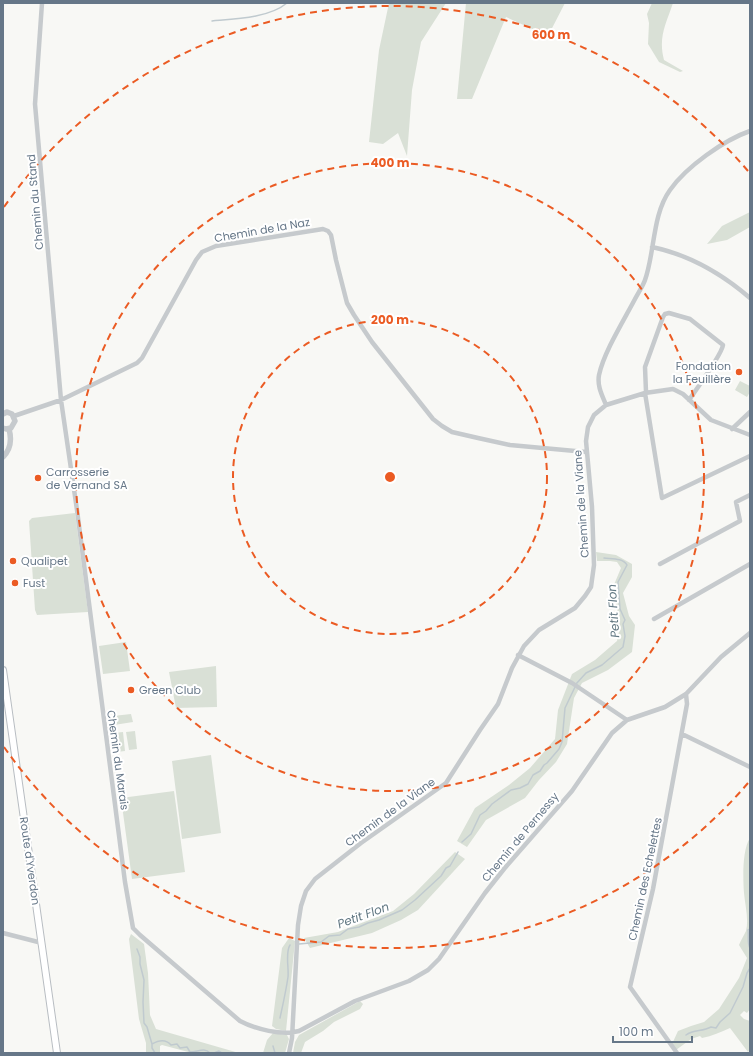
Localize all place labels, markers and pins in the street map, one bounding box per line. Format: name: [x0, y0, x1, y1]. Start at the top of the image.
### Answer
place label: Fondation la Feuillère: [673, 358, 731, 387]
marker: Fondation la Feuillère: [734, 367, 744, 377]
place label: Carrosserie de Vernand SA: [46, 464, 128, 493]
centre of rings: [383, 470, 397, 484]
marker: Carrosserie de Vernand SA: [33, 473, 43, 483]
place label: Qualipet: [21, 553, 68, 569]
marker: Qualipet: [8, 556, 18, 566]
place label: Fust: [23, 575, 45, 591]
marker: Fust: [10, 578, 20, 588]
place label: Green Club: [139, 682, 201, 698]
marker: Green Club: [126, 685, 136, 695]

